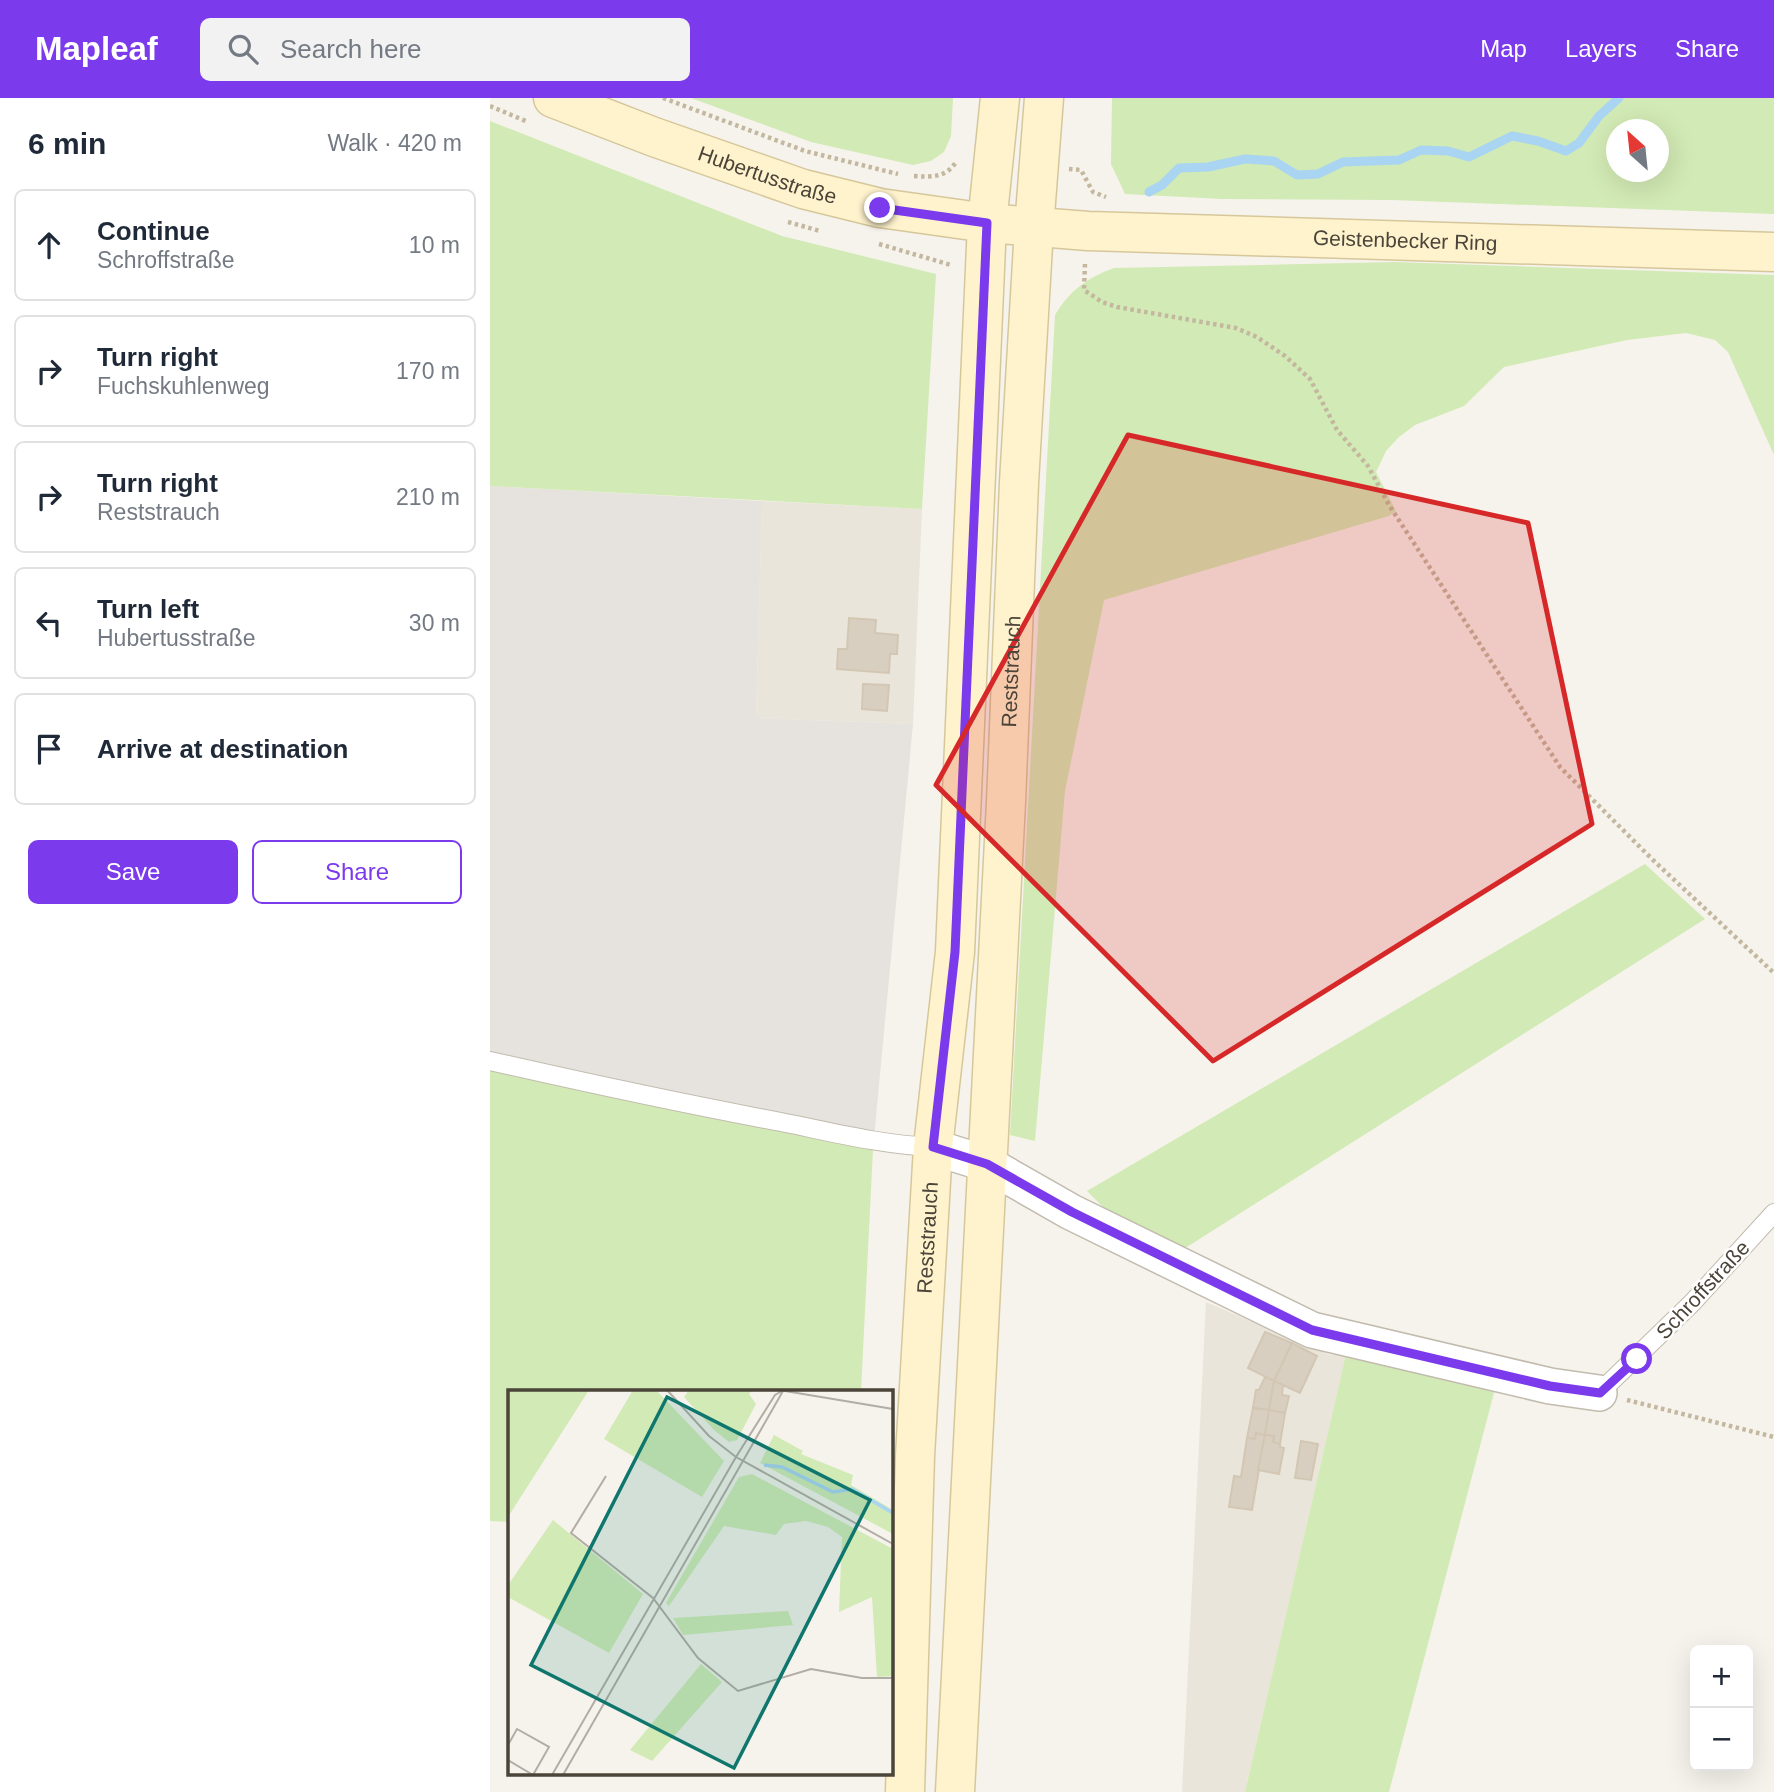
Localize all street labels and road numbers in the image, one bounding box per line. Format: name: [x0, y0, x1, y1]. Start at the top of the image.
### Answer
street label: Hubertusstraße: [695, 141, 839, 208]
street label: Geistenbecker Ring: [1313, 226, 1498, 255]
street label: Reststrauch: [997, 615, 1025, 728]
street label: Reststrauch: [912, 1181, 942, 1294]
street label: Schroffstraße: [1651, 1236, 1754, 1343]

